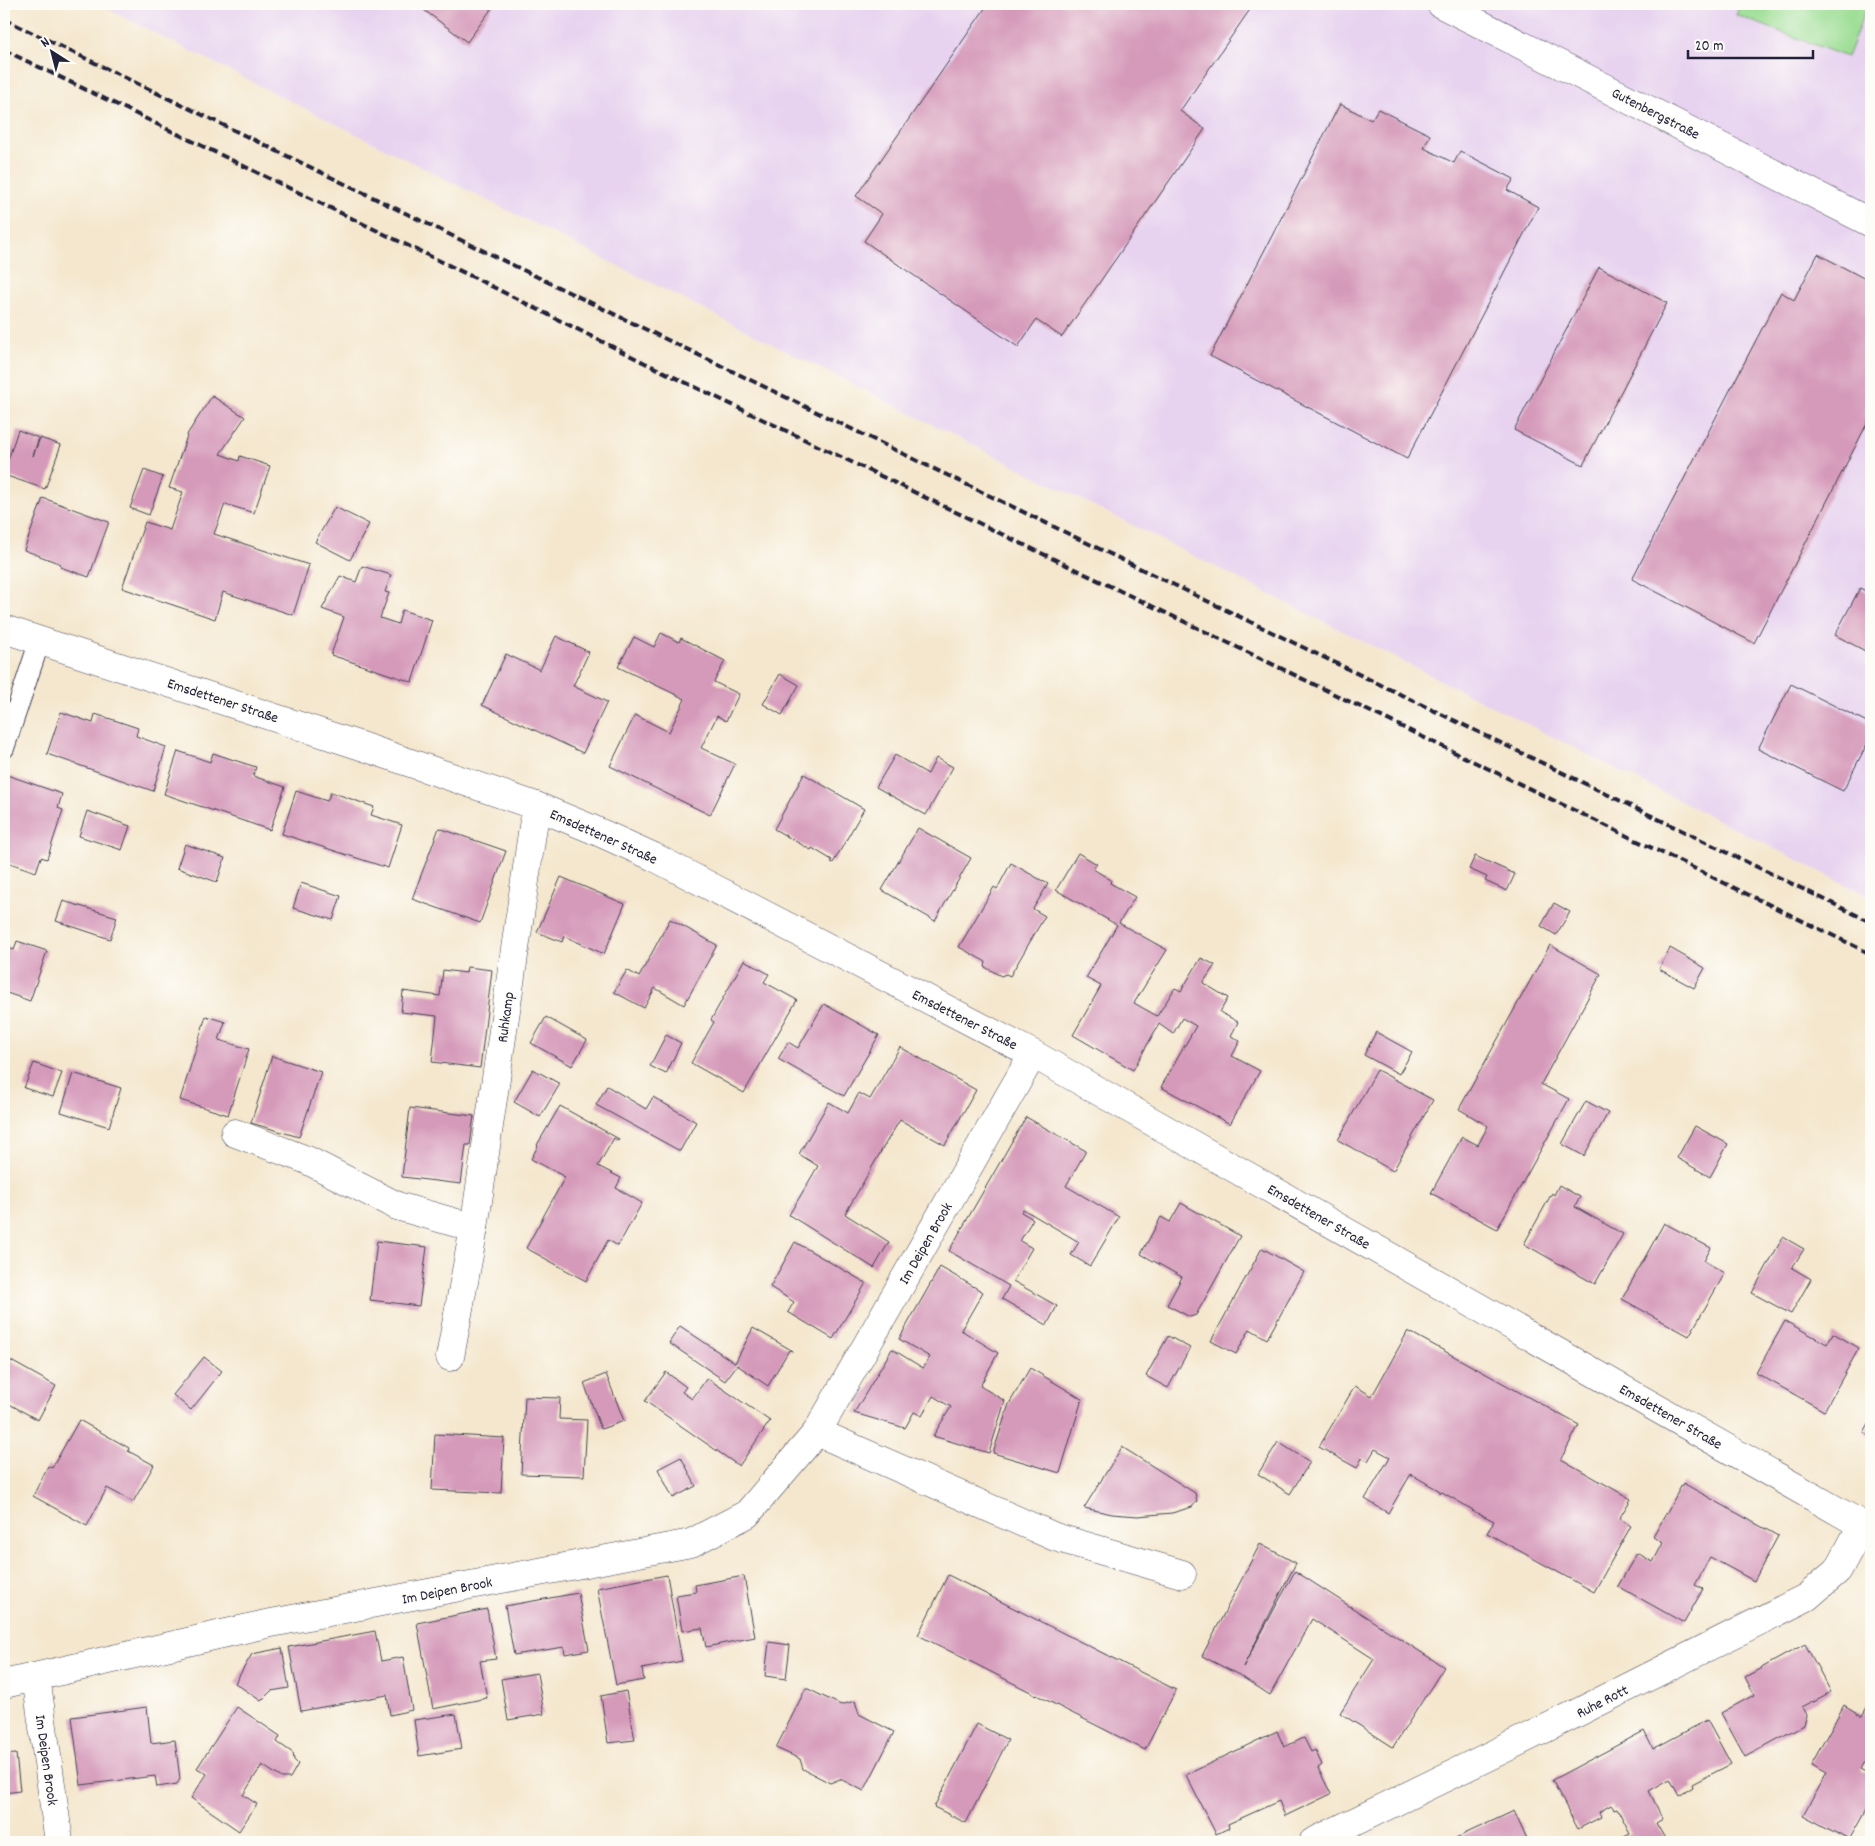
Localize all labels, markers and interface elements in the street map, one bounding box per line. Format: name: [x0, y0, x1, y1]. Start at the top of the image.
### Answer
north arrow: [28, 28, 78, 78]
scale bar: [1688, 28, 1812, 60]
text: N: [37, 33, 54, 53]
text: 20 m: [1695, 36, 1723, 58]
street label: Gutenbergstraße: [1607, 83, 1703, 147]
street label: Emsdettener Straße: [164, 674, 281, 730]
street label: Emsdettener Straße: [546, 804, 661, 872]
street label: Emsdettener Straße: [908, 985, 1021, 1057]
street label: Ruhkamp: [493, 990, 521, 1044]
street label: Emsdettener Straße: [1262, 1179, 1374, 1256]
street label: Im Deipen Brook: [894, 1199, 959, 1289]
street label: Emsdettener Straße: [1614, 1379, 1726, 1456]
street label: Im Deipen Brook: [400, 1572, 494, 1611]
street label: Ruhe Rott: [1573, 1680, 1633, 1725]
street label: Im Deipen Brook: [28, 1713, 62, 1807]

